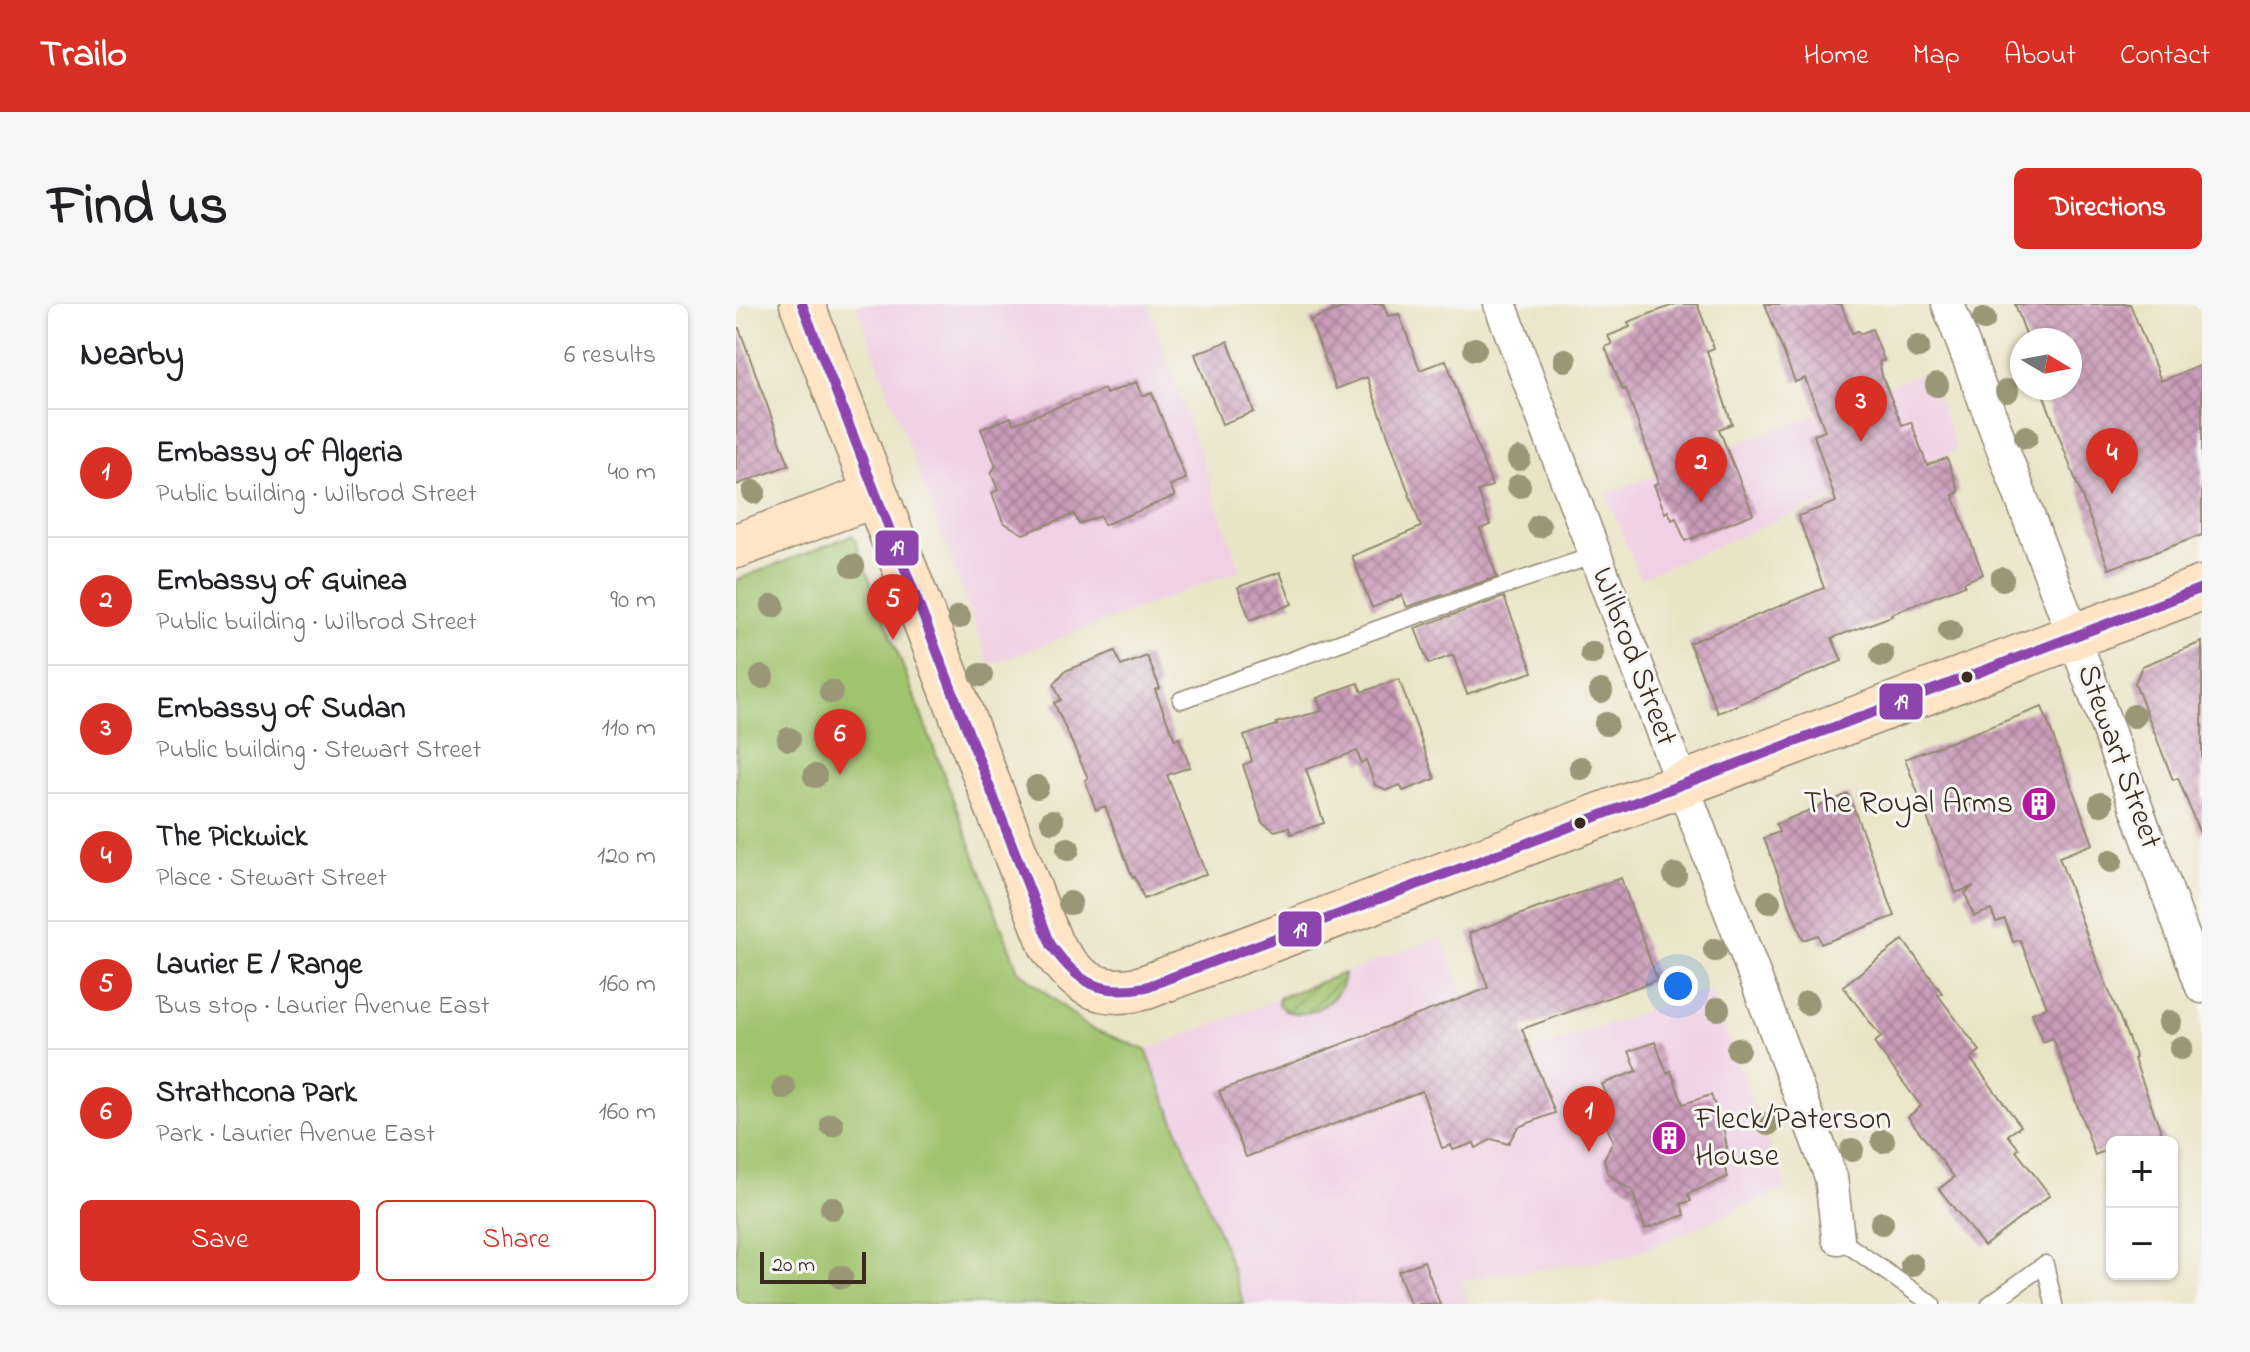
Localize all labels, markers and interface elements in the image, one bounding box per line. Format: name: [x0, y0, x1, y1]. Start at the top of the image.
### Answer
text: Trailo: [40, 28, 127, 84]
text: Home: [1803, 36, 1869, 77]
text: Map: [1913, 36, 1960, 77]
text: About: [2004, 36, 2076, 77]
text: Contact: [2120, 36, 2210, 77]
text: Find us: [48, 168, 228, 249]
button: Directions: [2014, 168, 2202, 249]
north arrow: [2010, 328, 2082, 400]
text: Nearby: [80, 331, 184, 381]
text: 6 results: [564, 337, 656, 375]
pin: 3: [1835, 376, 1887, 442]
pin: 4: [2086, 428, 2138, 494]
text: Embassy of Algeria: [156, 432, 403, 476]
pin: 2: [1675, 437, 1727, 503]
text: 1: [102, 454, 110, 492]
text: 40 m: [607, 454, 656, 492]
text: Public building · Wilbrod Street: [156, 476, 477, 514]
line badge: 19: [874, 529, 920, 567]
text: 19: [890, 534, 904, 566]
text: Embassy of Guinea: [156, 560, 407, 604]
street label: Wilbrod Street: [1577, 561, 1689, 753]
pin: 5: [867, 574, 919, 640]
text: 2: [100, 582, 112, 620]
text: 90 m: [610, 582, 656, 620]
text: Public building · Wilbrod Street: [156, 604, 477, 642]
street label: Stewart Street: [2063, 658, 2173, 856]
unlabelled marker: [1959, 669, 1975, 685]
line badge: 19: [1878, 682, 1924, 721]
text: Embassy of Sudan: [156, 688, 405, 732]
text: 19: [1894, 688, 1908, 720]
pin: 6: [814, 709, 866, 775]
text: 3: [101, 710, 111, 748]
text: 110 m: [602, 710, 656, 748]
text: Public building · Stewart Street: [156, 732, 481, 770]
place label: The Royal Arms: [1804, 781, 2013, 828]
building icon: The Royal Arms: [2020, 785, 2058, 823]
unlabelled marker: [1572, 815, 1588, 831]
text: The Pickwick: [156, 816, 307, 860]
text: 4: [101, 838, 111, 876]
text: 120 m: [597, 838, 656, 876]
text: Place · Stewart Street: [156, 860, 387, 898]
line badge: 19: [1277, 910, 1323, 948]
text: 19: [1293, 916, 1307, 948]
text: Laurier E / Range: [156, 944, 362, 988]
text: 5: [99, 966, 113, 1004]
text: 160 m: [598, 966, 656, 1004]
your location: [1658, 966, 1698, 1006]
text: Bus stop · Laurier Avenue East: [156, 988, 490, 1026]
text: Strathcona Park: [156, 1072, 357, 1116]
pin: 1: [1563, 1086, 1615, 1152]
text: 6: [100, 1094, 112, 1132]
text: 160 m: [598, 1094, 656, 1132]
place label: Fleck/Paterson House: [1694, 1097, 1891, 1181]
text: Park · Laurier Avenue East: [156, 1116, 435, 1154]
building icon: Fleck/Paterson House: [1650, 1119, 1688, 1157]
map controls: [2106, 1136, 2178, 1280]
button: +: [2106, 1136, 2178, 1208]
button: Save: [80, 1200, 360, 1281]
button: Share: [376, 1200, 656, 1281]
button: −: [2106, 1208, 2178, 1280]
scale bar: [760, 1248, 866, 1284]
text: 20 m: [772, 1250, 815, 1282]

